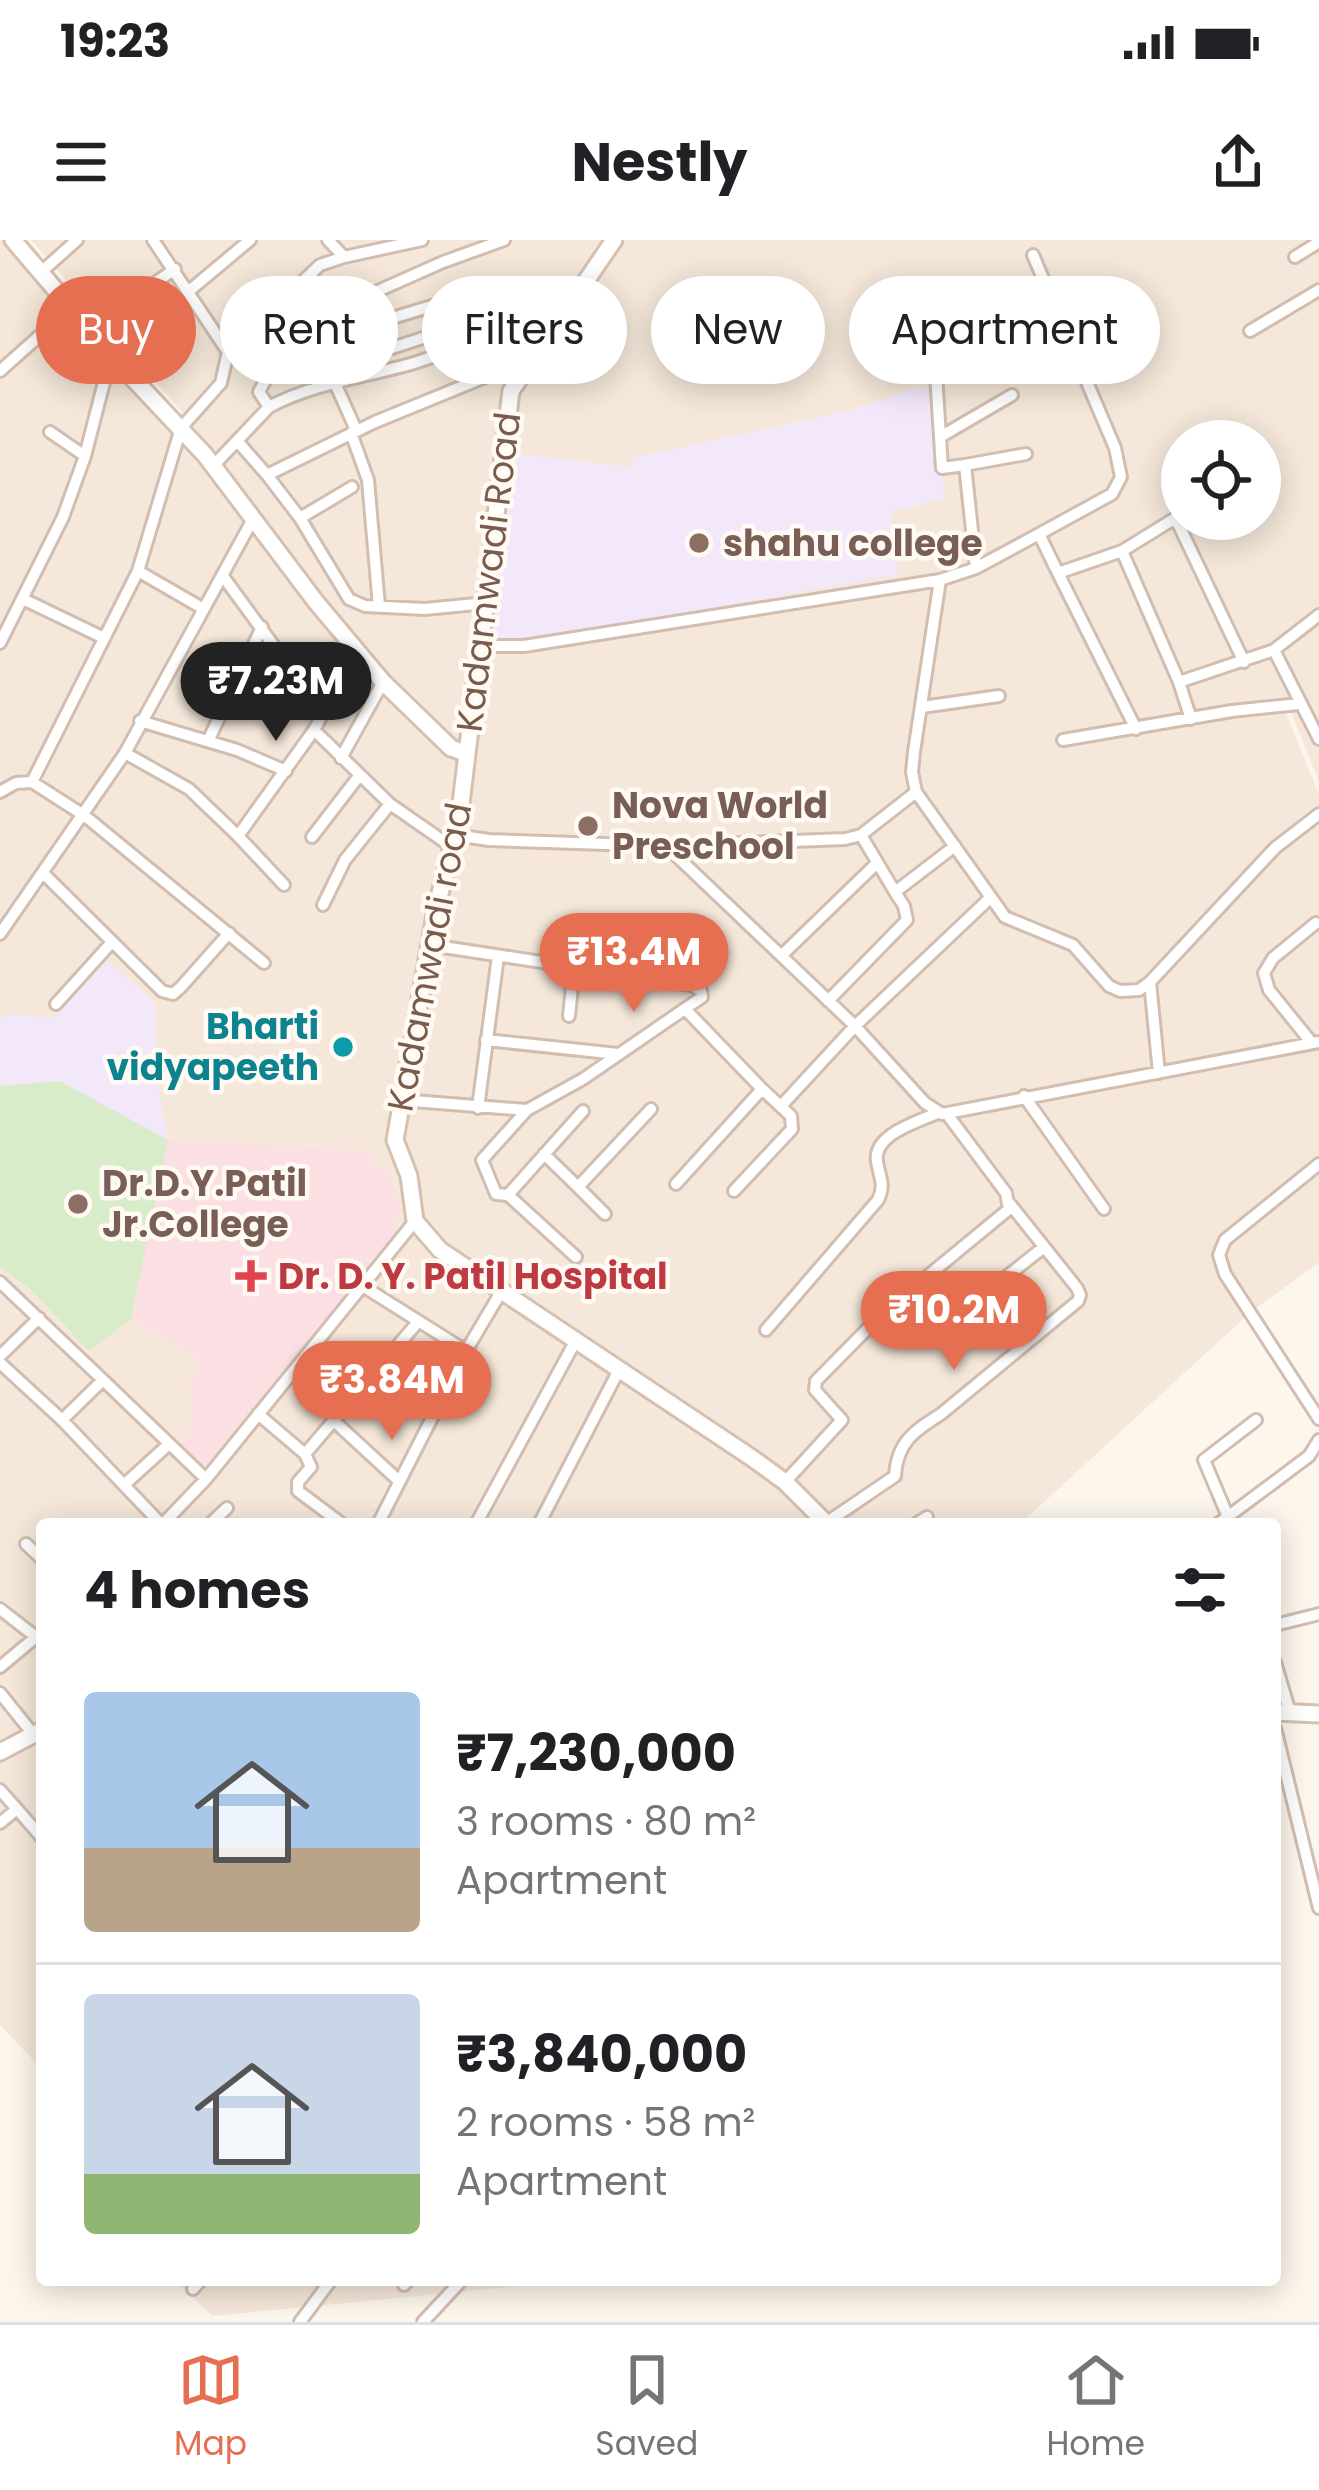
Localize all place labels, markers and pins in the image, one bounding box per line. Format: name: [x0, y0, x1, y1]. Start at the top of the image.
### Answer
place label: shahu college: [723, 518, 983, 569]
marker: shahu college: [686, 530, 712, 556]
pin: ₹7.23M: [178, 642, 374, 744]
place label: Nova World Preschool: [612, 780, 828, 872]
marker: Nova World Preschool: [575, 813, 601, 839]
pin: ₹13.4M: [536, 913, 732, 1015]
place label: Bharti vidyapeeth: [107, 1001, 319, 1093]
marker: Bharti vidyapeeth: [330, 1034, 356, 1060]
place label: Dr.D.Y.Patil Jr.College: [102, 1158, 307, 1250]
marker: Dr.D.Y.Patil Jr.College: [65, 1191, 91, 1217]
place label: Dr. D. Y. Patil Hospital: [278, 1251, 668, 1302]
marker: Dr. D. Y. Patil Hospital: [235, 1260, 267, 1292]
pin: ₹10.2M: [856, 1271, 1052, 1373]
pin: ₹3.84M: [294, 1341, 490, 1443]

